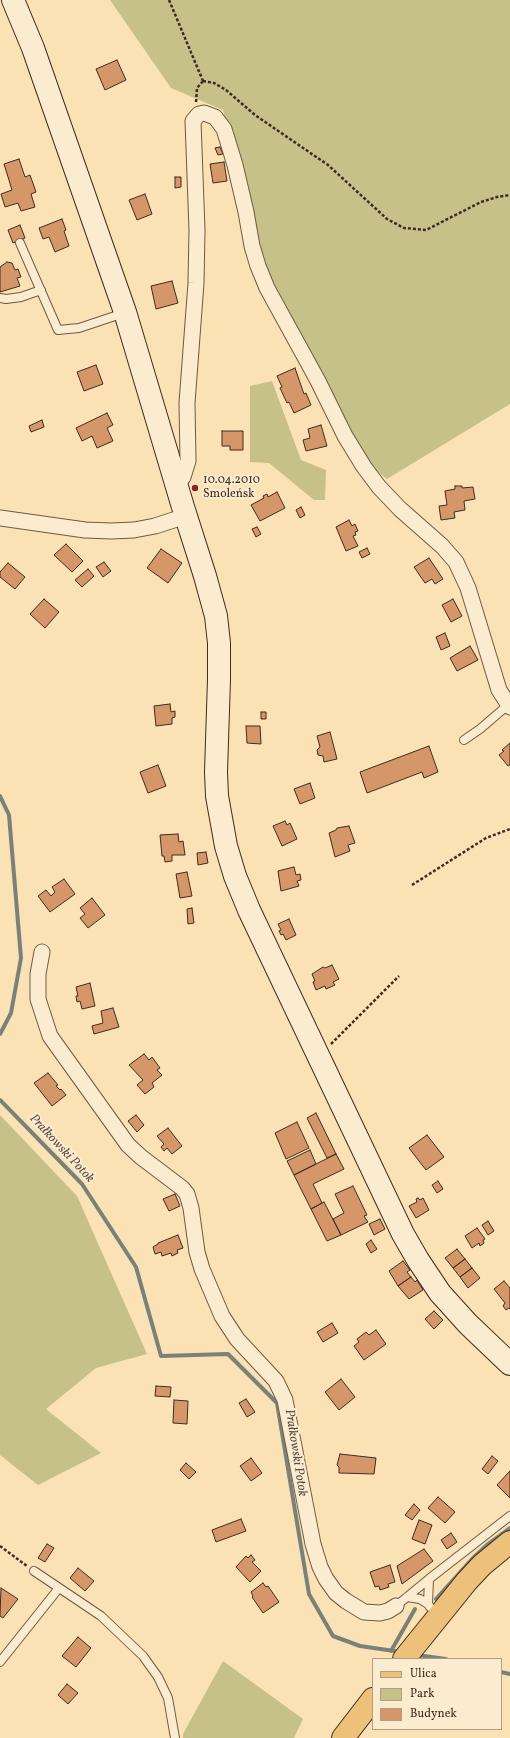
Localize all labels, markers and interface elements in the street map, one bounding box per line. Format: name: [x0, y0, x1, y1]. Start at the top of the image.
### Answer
place label: 10.04.2010 Smoleńsk: [203, 474, 260, 502]
marker: 10.04.2010 Smoleńsk: [190, 483, 200, 493]
water label: Prałkowski Potok: [25, 1111, 97, 1187]
water label: Prałkowski Potok: [280, 1408, 310, 1498]
legend: [372, 1658, 502, 1730]
text: Ulica: [410, 1666, 437, 1682]
text: Park: [410, 1686, 435, 1702]
text: Budynek: [410, 1706, 457, 1722]

